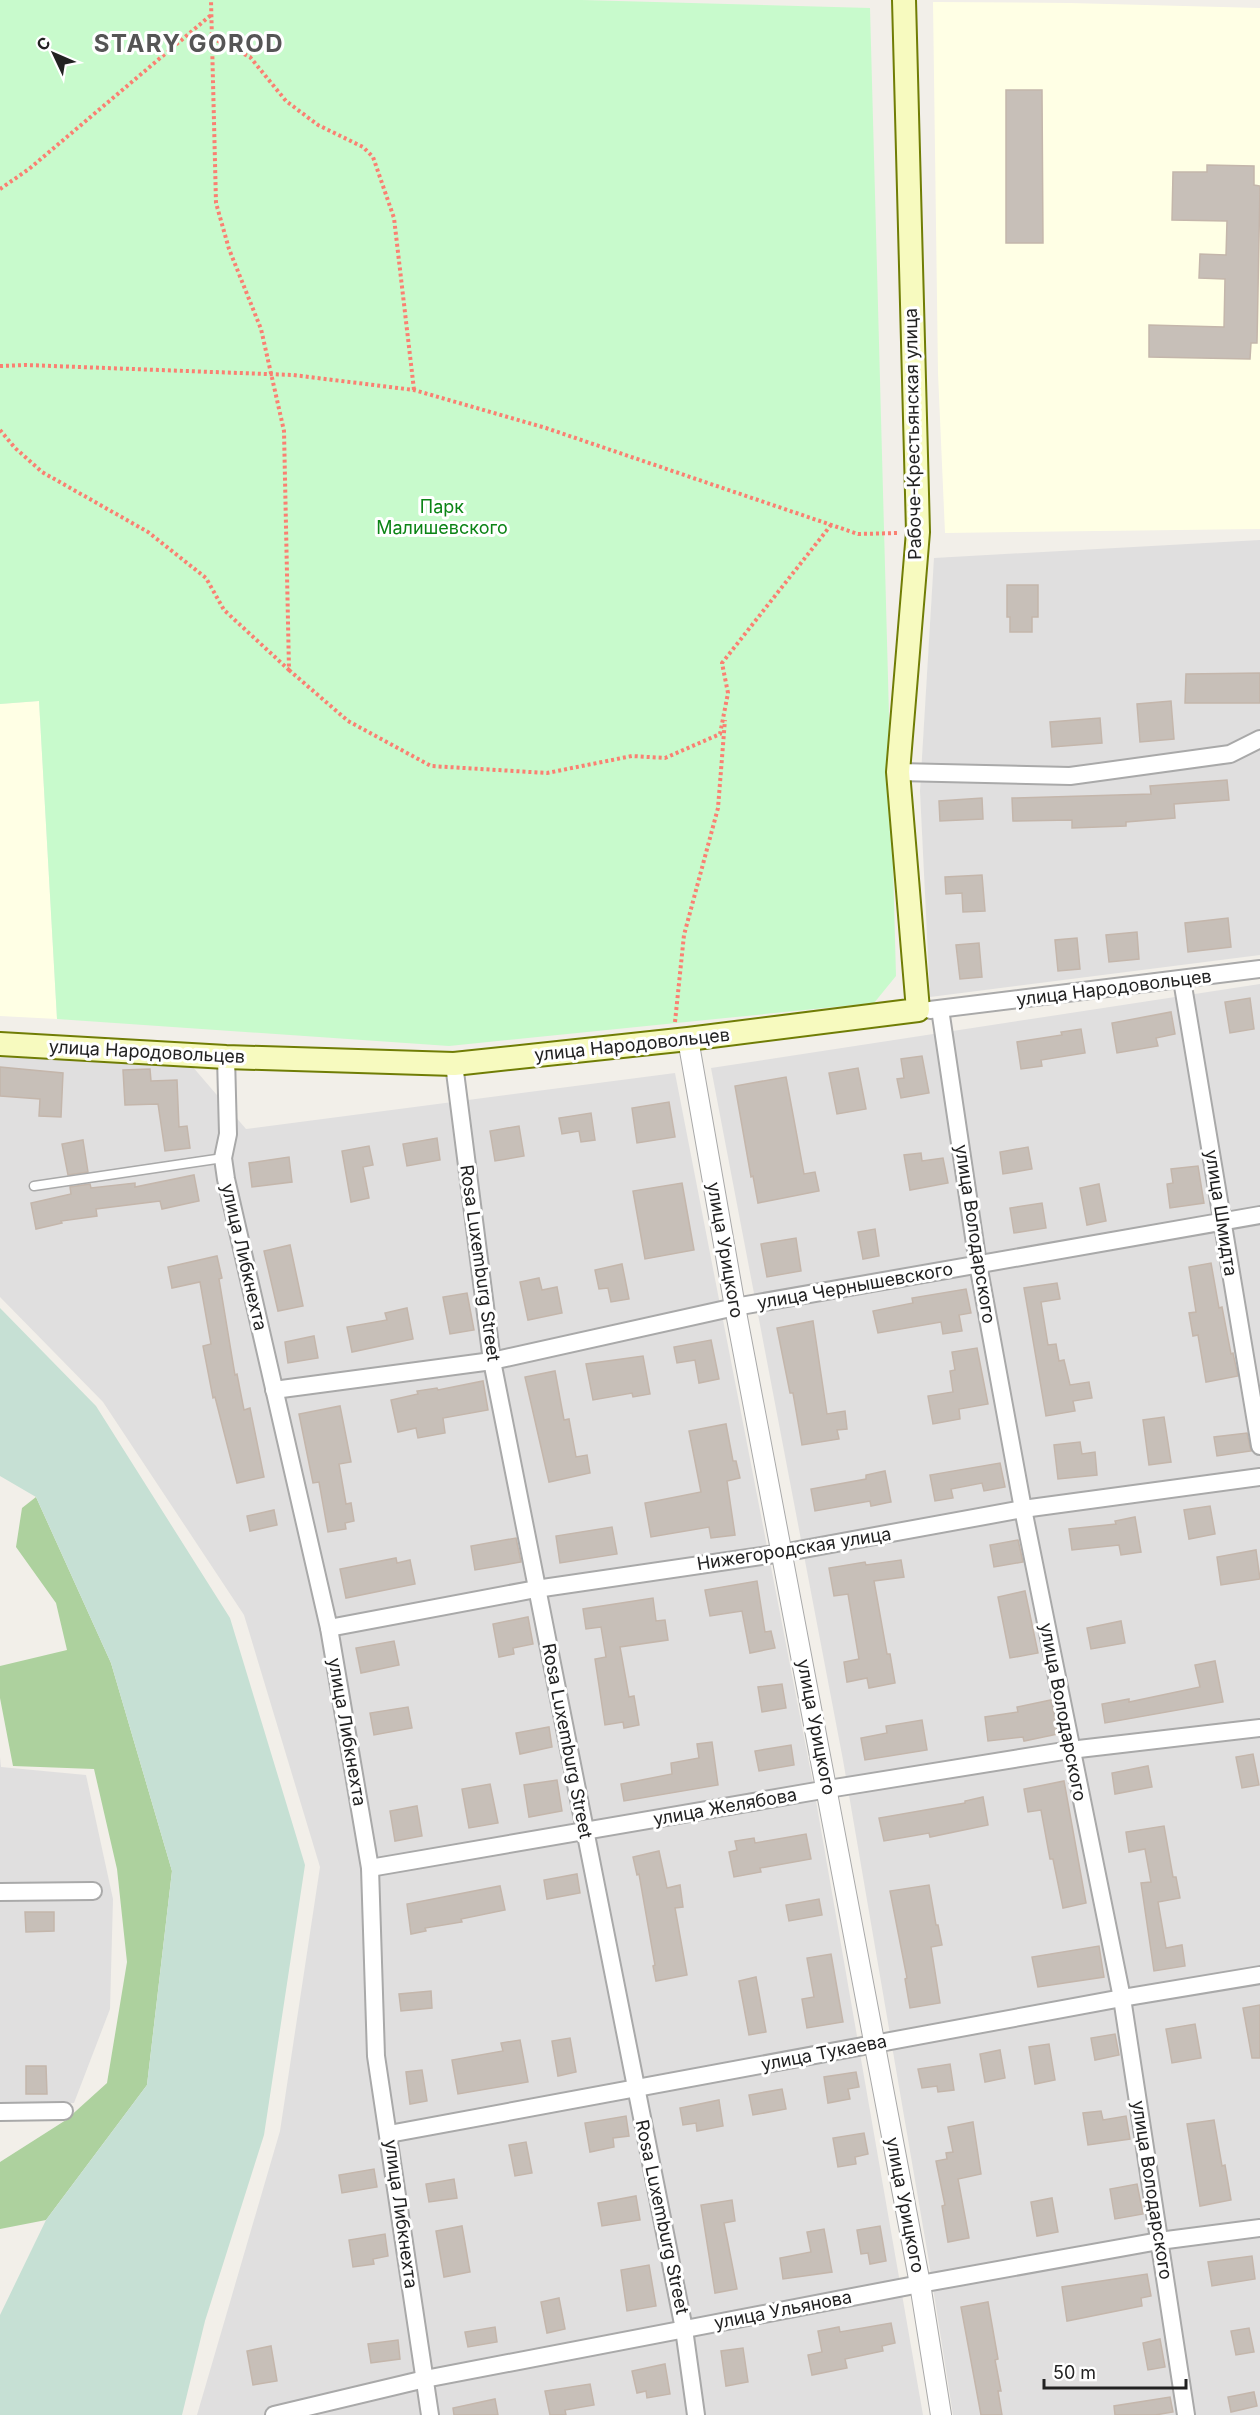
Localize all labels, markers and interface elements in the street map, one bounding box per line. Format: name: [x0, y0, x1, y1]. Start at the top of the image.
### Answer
north arrow: [24, 24, 84, 84]
district label: STARY GOROD: [94, 29, 284, 58]
text: С: [32, 32, 55, 55]
street label: Рабоче-Крестьянская улица: [900, 308, 925, 560]
park label: Парк Малишевского: [376, 496, 508, 538]
street label: улица Народовольцев: [1015, 965, 1213, 1010]
street label: улица Народовольцев: [533, 1024, 731, 1065]
street label: улица Народовольцев: [48, 1036, 246, 1067]
street label: улица Володарского: [951, 1143, 1000, 1325]
street label: улица Шмидта: [1201, 1148, 1242, 1278]
street label: Rosa Luxemburg Street: [456, 1163, 505, 1363]
street label: улица Урицкого: [703, 1180, 748, 1320]
street label: улица Либкнехта: [217, 1181, 272, 1332]
street label: улица Чернышевского: [755, 1258, 954, 1313]
street label: Нижегородская улица: [695, 1523, 893, 1574]
street label: улица Володарского: [1036, 1621, 1091, 1803]
street label: Rosa Luxemburg Street: [538, 1642, 597, 1840]
street label: улица Либкнехта: [324, 1656, 371, 1808]
street label: улица Урицкого: [793, 1657, 840, 1797]
street label: улица Желябова: [651, 1784, 798, 1829]
street label: улица Тукаева: [759, 2030, 888, 2075]
street label: улица Володарского: [1128, 2099, 1177, 2281]
street label: Rosa Luxemburg Street: [632, 2118, 693, 2316]
street label: улица Урицкого: [882, 2135, 929, 2275]
street label: улица Либкнехта: [381, 2138, 422, 2290]
street label: улица Ульянова: [712, 2286, 853, 2333]
scale bar: [1044, 2352, 1186, 2390]
text: 50 m: [1053, 2362, 1096, 2383]

